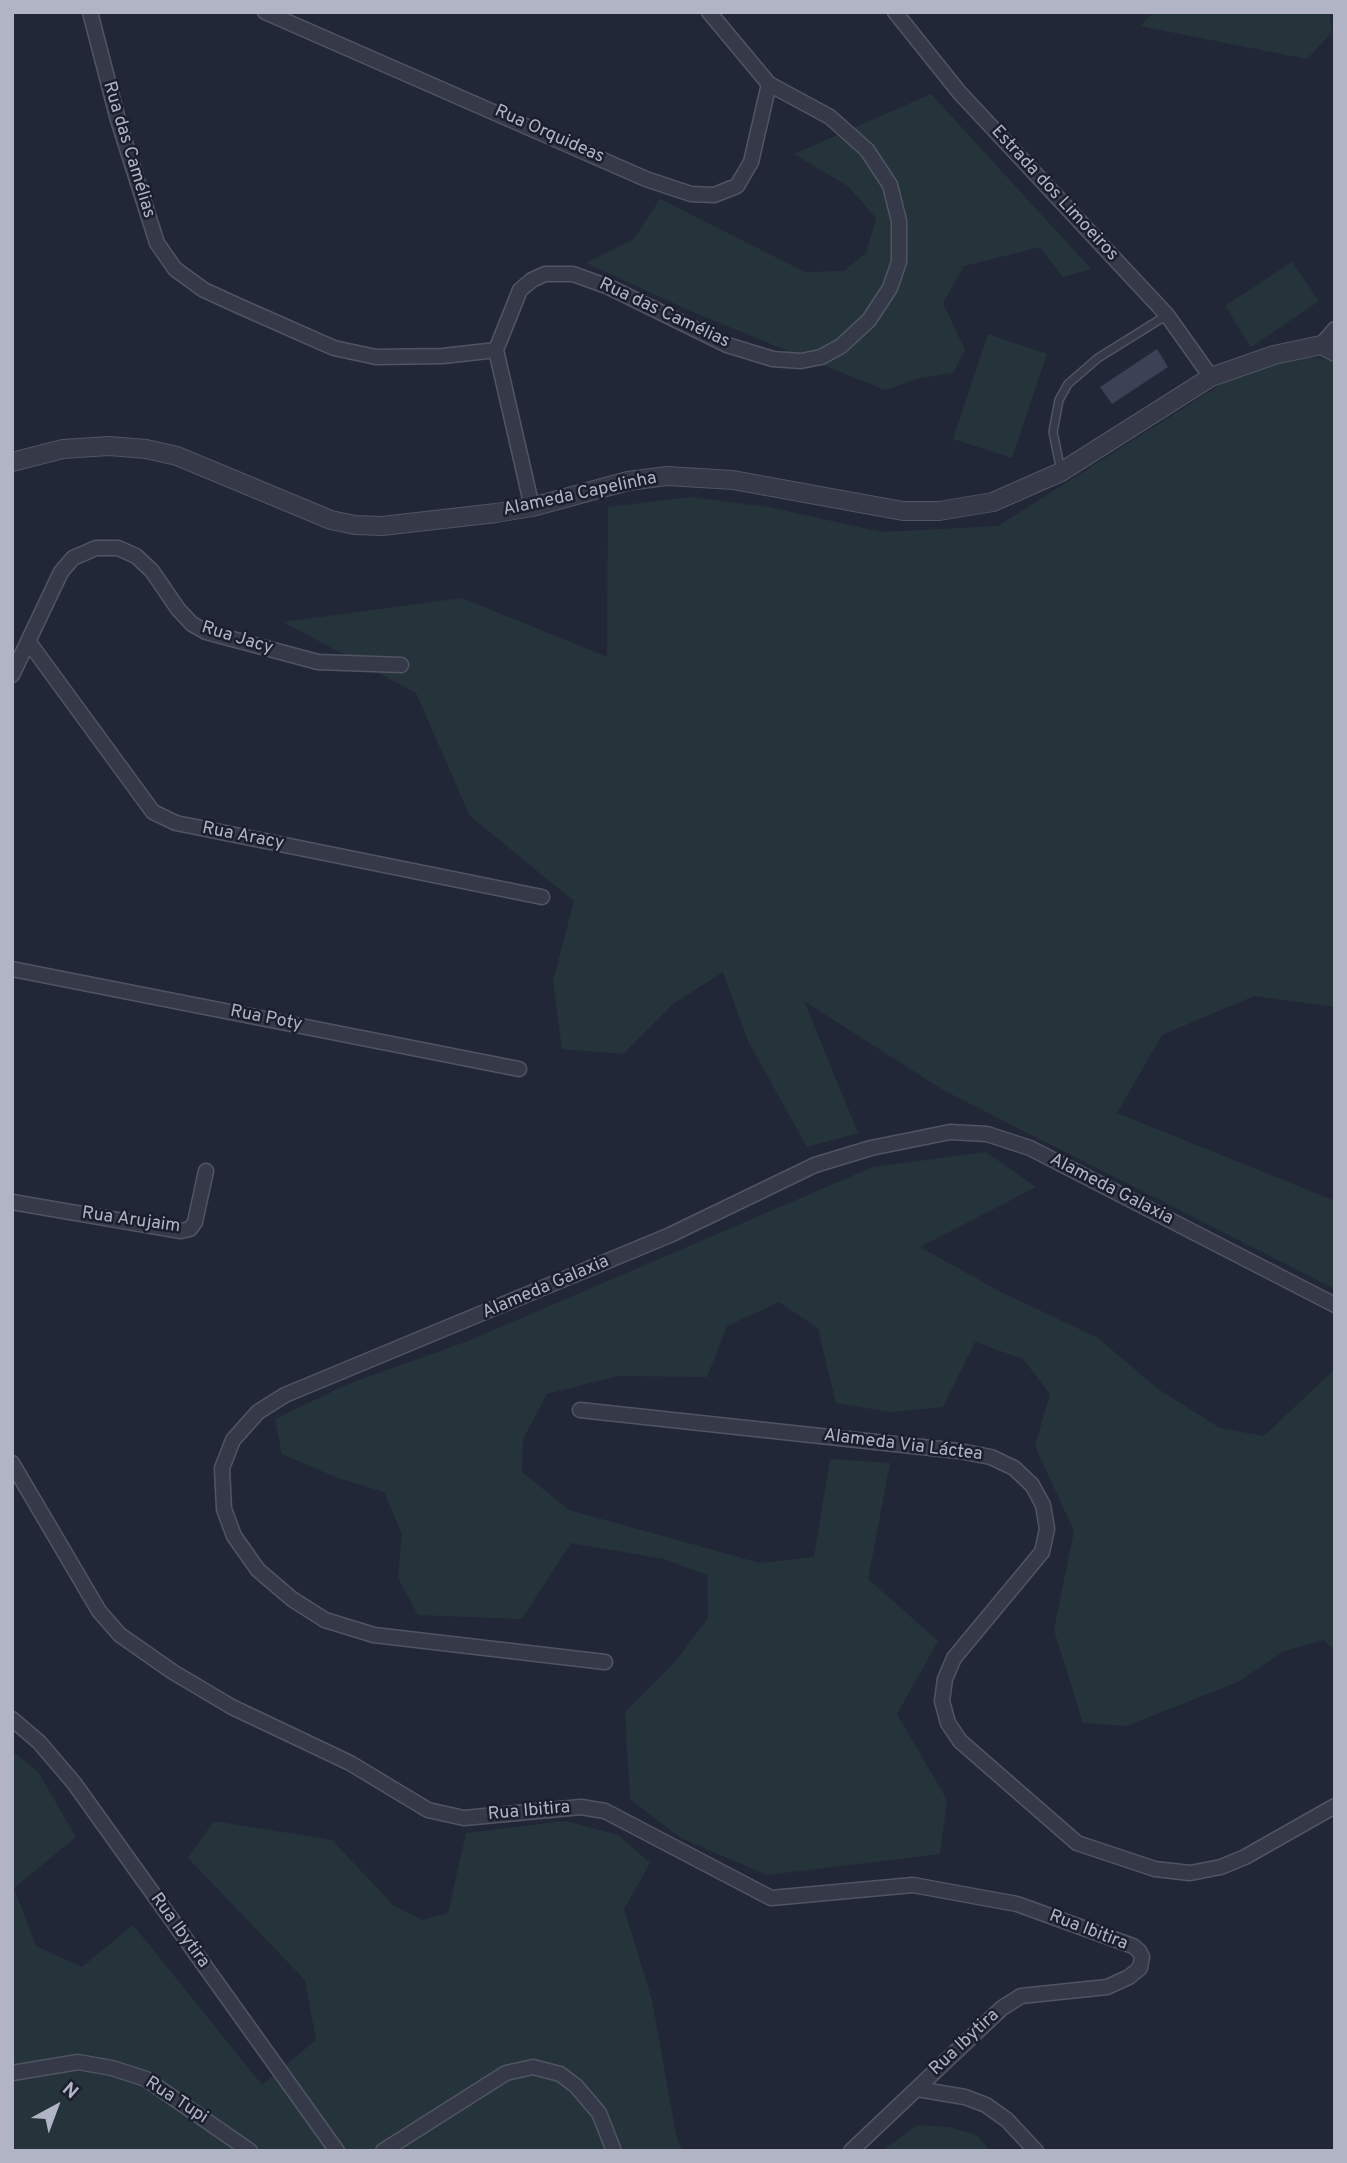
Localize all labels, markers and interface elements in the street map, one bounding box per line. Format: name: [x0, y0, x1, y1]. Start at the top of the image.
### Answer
street label: Rua das Camélias: [97, 79, 159, 221]
street label: Rua Orquideas: [491, 101, 607, 169]
street label: Estrada dos Limoeiros: [986, 122, 1122, 266]
street label: Rua das Camélias: [595, 274, 733, 354]
street label: Alameda Capelinha: [501, 468, 659, 522]
street label: Rua Jacy: [199, 618, 275, 660]
street label: Rua Aracy: [200, 818, 286, 856]
street label: Rua Poty: [228, 1001, 304, 1037]
street label: Alameda Galaxia: [1046, 1150, 1176, 1230]
street label: Rua Arujaim: [80, 1203, 182, 1239]
street label: Alameda Galaxia: [479, 1252, 613, 1324]
street label: Alameda Via Láctea: [822, 1426, 984, 1466]
street label: Rua Ibitira: [487, 1798, 571, 1826]
street label: Rua Ibytira: [145, 1889, 213, 1973]
street label: Rua Ibitira: [1046, 1906, 1130, 1956]
street label: Rua Ibytira: [926, 2005, 1004, 2081]
north arrow: [21, 2072, 91, 2142]
street label: Rua Tupi: [141, 2073, 211, 2129]
text: N: [57, 2078, 83, 2105]

